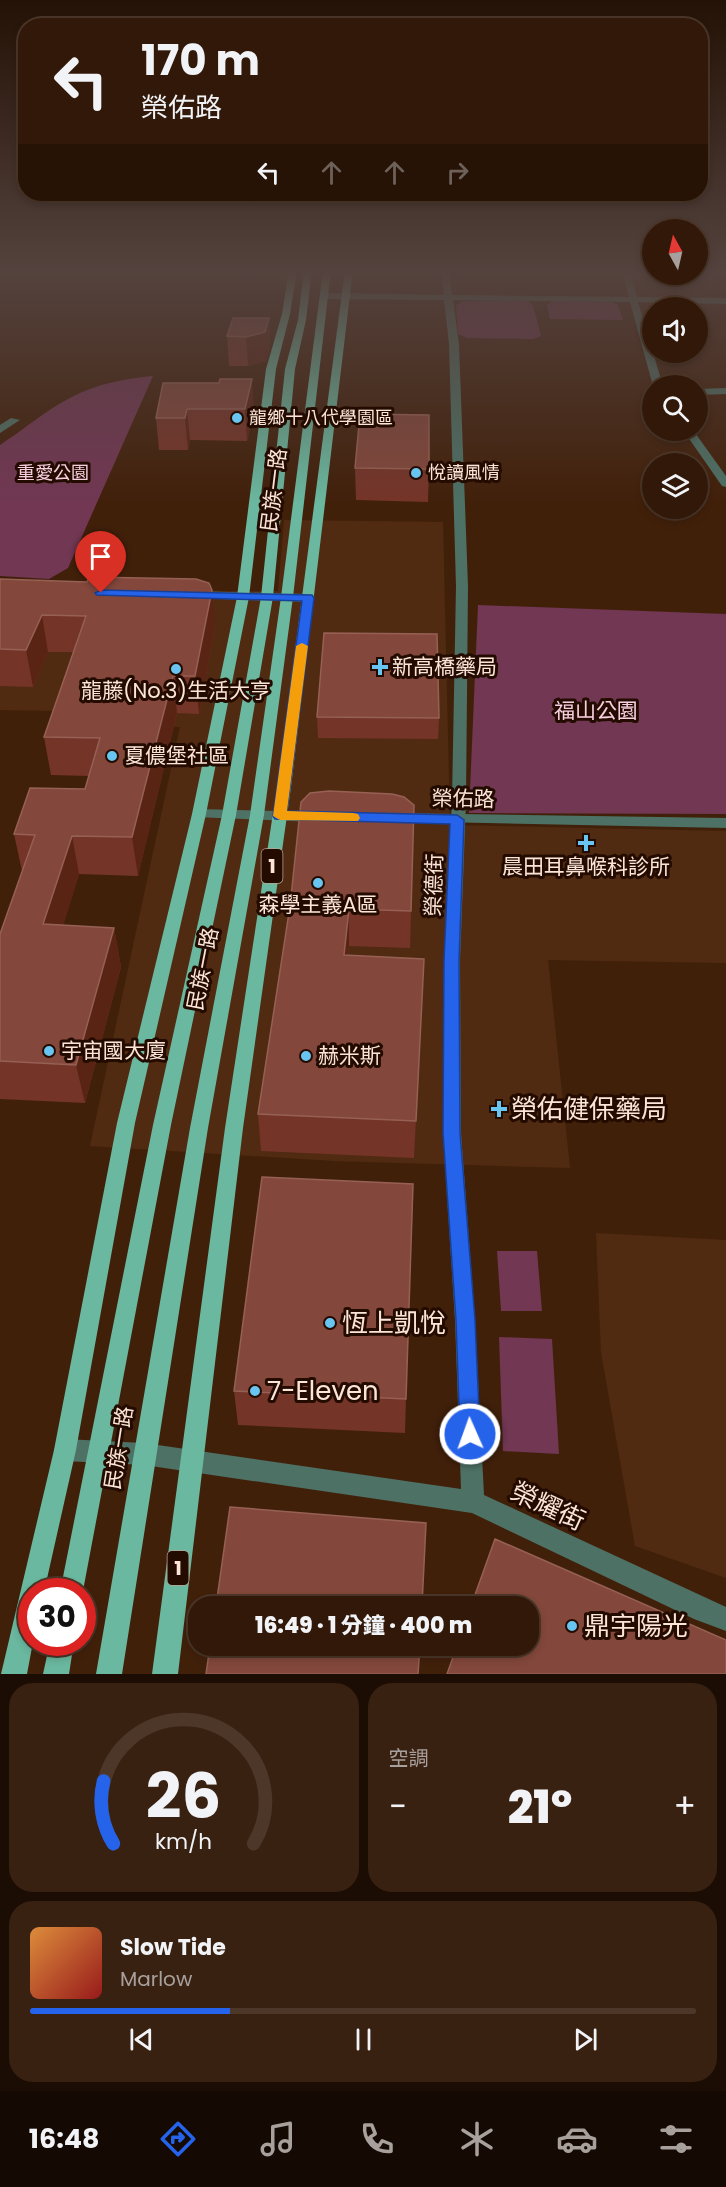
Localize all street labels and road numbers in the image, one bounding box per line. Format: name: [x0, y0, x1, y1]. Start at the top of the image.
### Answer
street label: 民族一路: [254, 446, 293, 533]
street label: 榮佑路: [431, 783, 495, 814]
road number: 1: [262, 849, 282, 883]
street label: 榮德街: [418, 853, 449, 917]
street label: 民族一路: [180, 925, 225, 1013]
street label: 民族一路: [98, 1404, 139, 1492]
street label: 榮耀街: [505, 1473, 591, 1539]
road number: 1: [168, 1551, 188, 1585]

